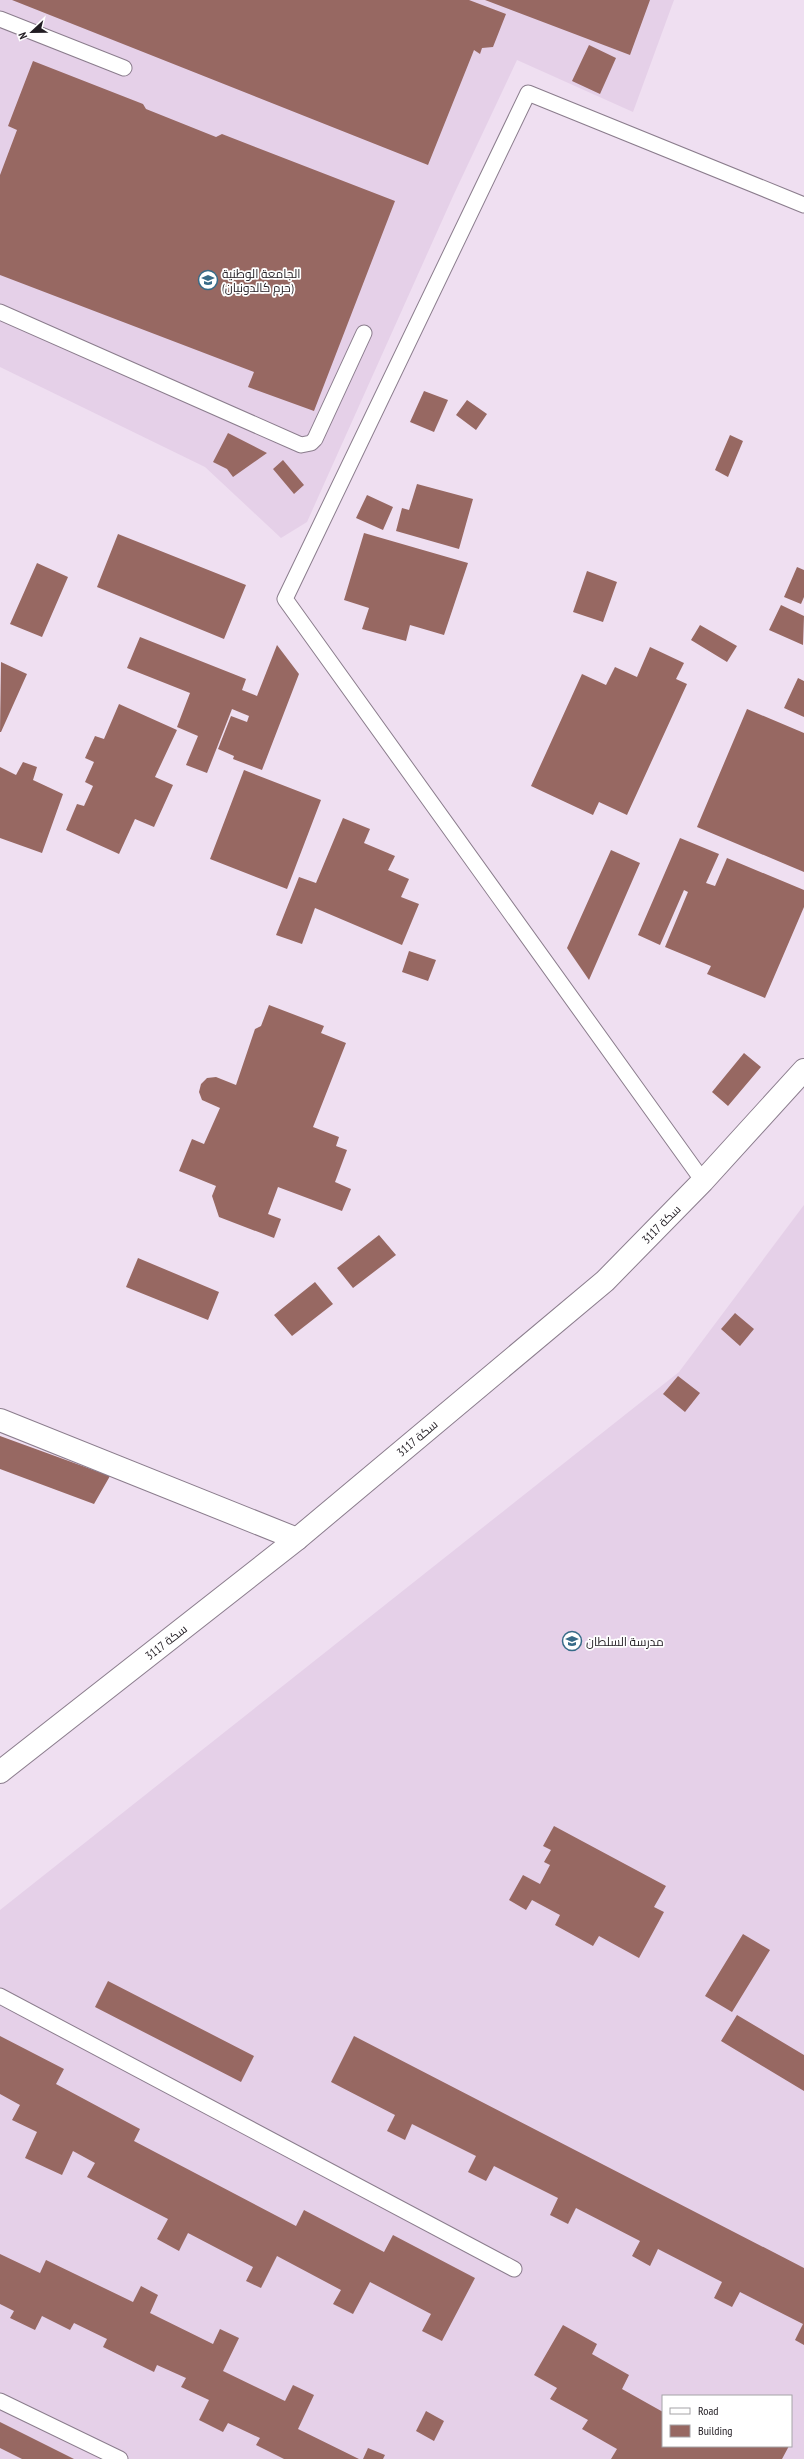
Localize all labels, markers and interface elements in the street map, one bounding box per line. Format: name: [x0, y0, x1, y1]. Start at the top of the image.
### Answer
north arrow: [12, 12, 52, 52]
text: N: [15, 30, 30, 41]
place label: الجامعة الوطنية (حرم كالدونيان): [222, 266, 301, 296]
school or university icon: الجامعة الوطنية (حرم كالدونيان): [197, 269, 219, 291]
street label: سكة 3117: [638, 1201, 684, 1247]
street label: سكة 3117: [393, 1416, 441, 1459]
street label: سكة 3117: [142, 1621, 190, 1663]
school or university icon: مدرسة السلطان: [561, 1630, 583, 1652]
place label: مدرسة السلطان: [586, 1634, 664, 1649]
legend: [662, 2395, 792, 2447]
text: Road: [698, 2403, 718, 2418]
text: Building: [698, 2423, 733, 2438]

